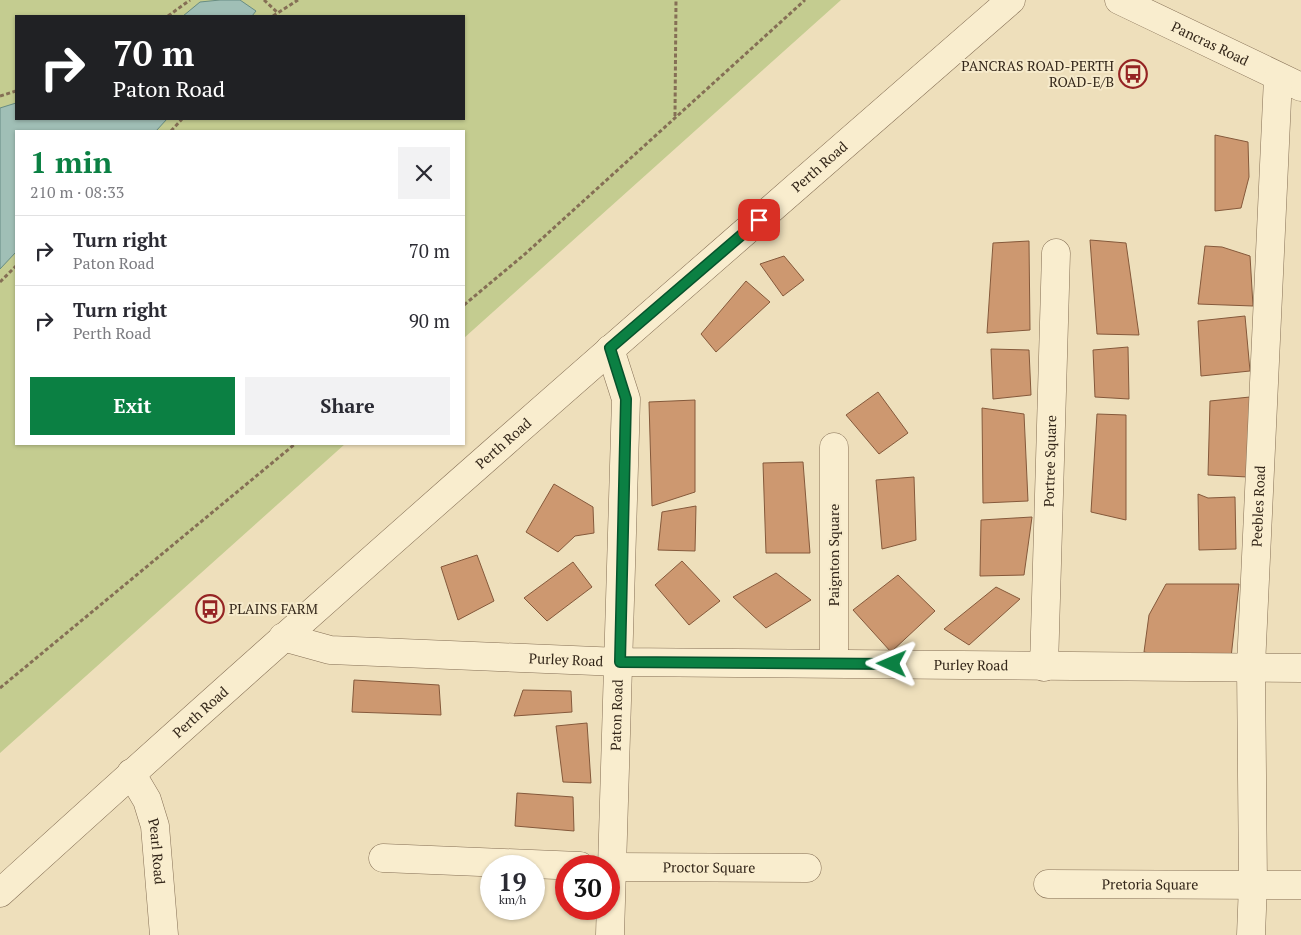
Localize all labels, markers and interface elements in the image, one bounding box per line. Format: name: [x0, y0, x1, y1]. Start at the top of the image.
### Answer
street label: Pancras Road: [1169, 17, 1252, 70]
text: 70 m: [113, 30, 194, 76]
icon: right: [30, 35, 95, 100]
place label: PANCRAS ROAD-PERTH ROAD-E/B: [961, 56, 1114, 91]
bus stop icon: PANCRAS ROAD-PERTH ROAD-E/B: [1118, 59, 1148, 89]
text: Paton Road: [113, 74, 225, 103]
street label: Perth Road: [787, 137, 851, 196]
text: 1 min: [30, 142, 112, 182]
button: close: [398, 147, 450, 199]
text: 210 m · 08:33: [30, 181, 124, 203]
pin: [738, 199, 780, 241]
icon: arrive: [745, 206, 773, 234]
text: Turn right: [73, 227, 167, 252]
icon: right: [30, 237, 58, 265]
text: 70 m: [409, 238, 450, 263]
text: Paton Road: [73, 252, 154, 274]
text: Turn right: [73, 297, 167, 322]
icon: right: [30, 307, 58, 335]
text: 90 m: [409, 308, 450, 333]
text: Perth Road: [73, 322, 151, 344]
button: Exit: [30, 377, 235, 435]
button: Share: [245, 377, 450, 435]
street label: Perth Road: [471, 413, 535, 473]
street label: Portree Square: [1039, 415, 1060, 507]
street label: Peebles Road: [1246, 465, 1269, 547]
street label: Paignton Square: [824, 504, 843, 606]
bus stop icon: PLAINS FARM: [195, 594, 225, 624]
place label: PLAINS FARM: [229, 599, 318, 618]
position arrow: [865, 637, 917, 689]
street label: Purley Road: [528, 648, 604, 670]
street label: Purley Road: [934, 655, 1009, 674]
street label: Paton Road: [606, 679, 627, 751]
street label: Perth Road: [168, 682, 232, 742]
street label: Pearl Road: [144, 816, 170, 885]
speed limit sign: 30: [555, 855, 620, 920]
street label: Proctor Square: [663, 857, 755, 877]
text: 19: [498, 865, 527, 898]
street label: Pretoria Square: [1102, 874, 1198, 894]
text: km/h: [499, 892, 526, 907]

